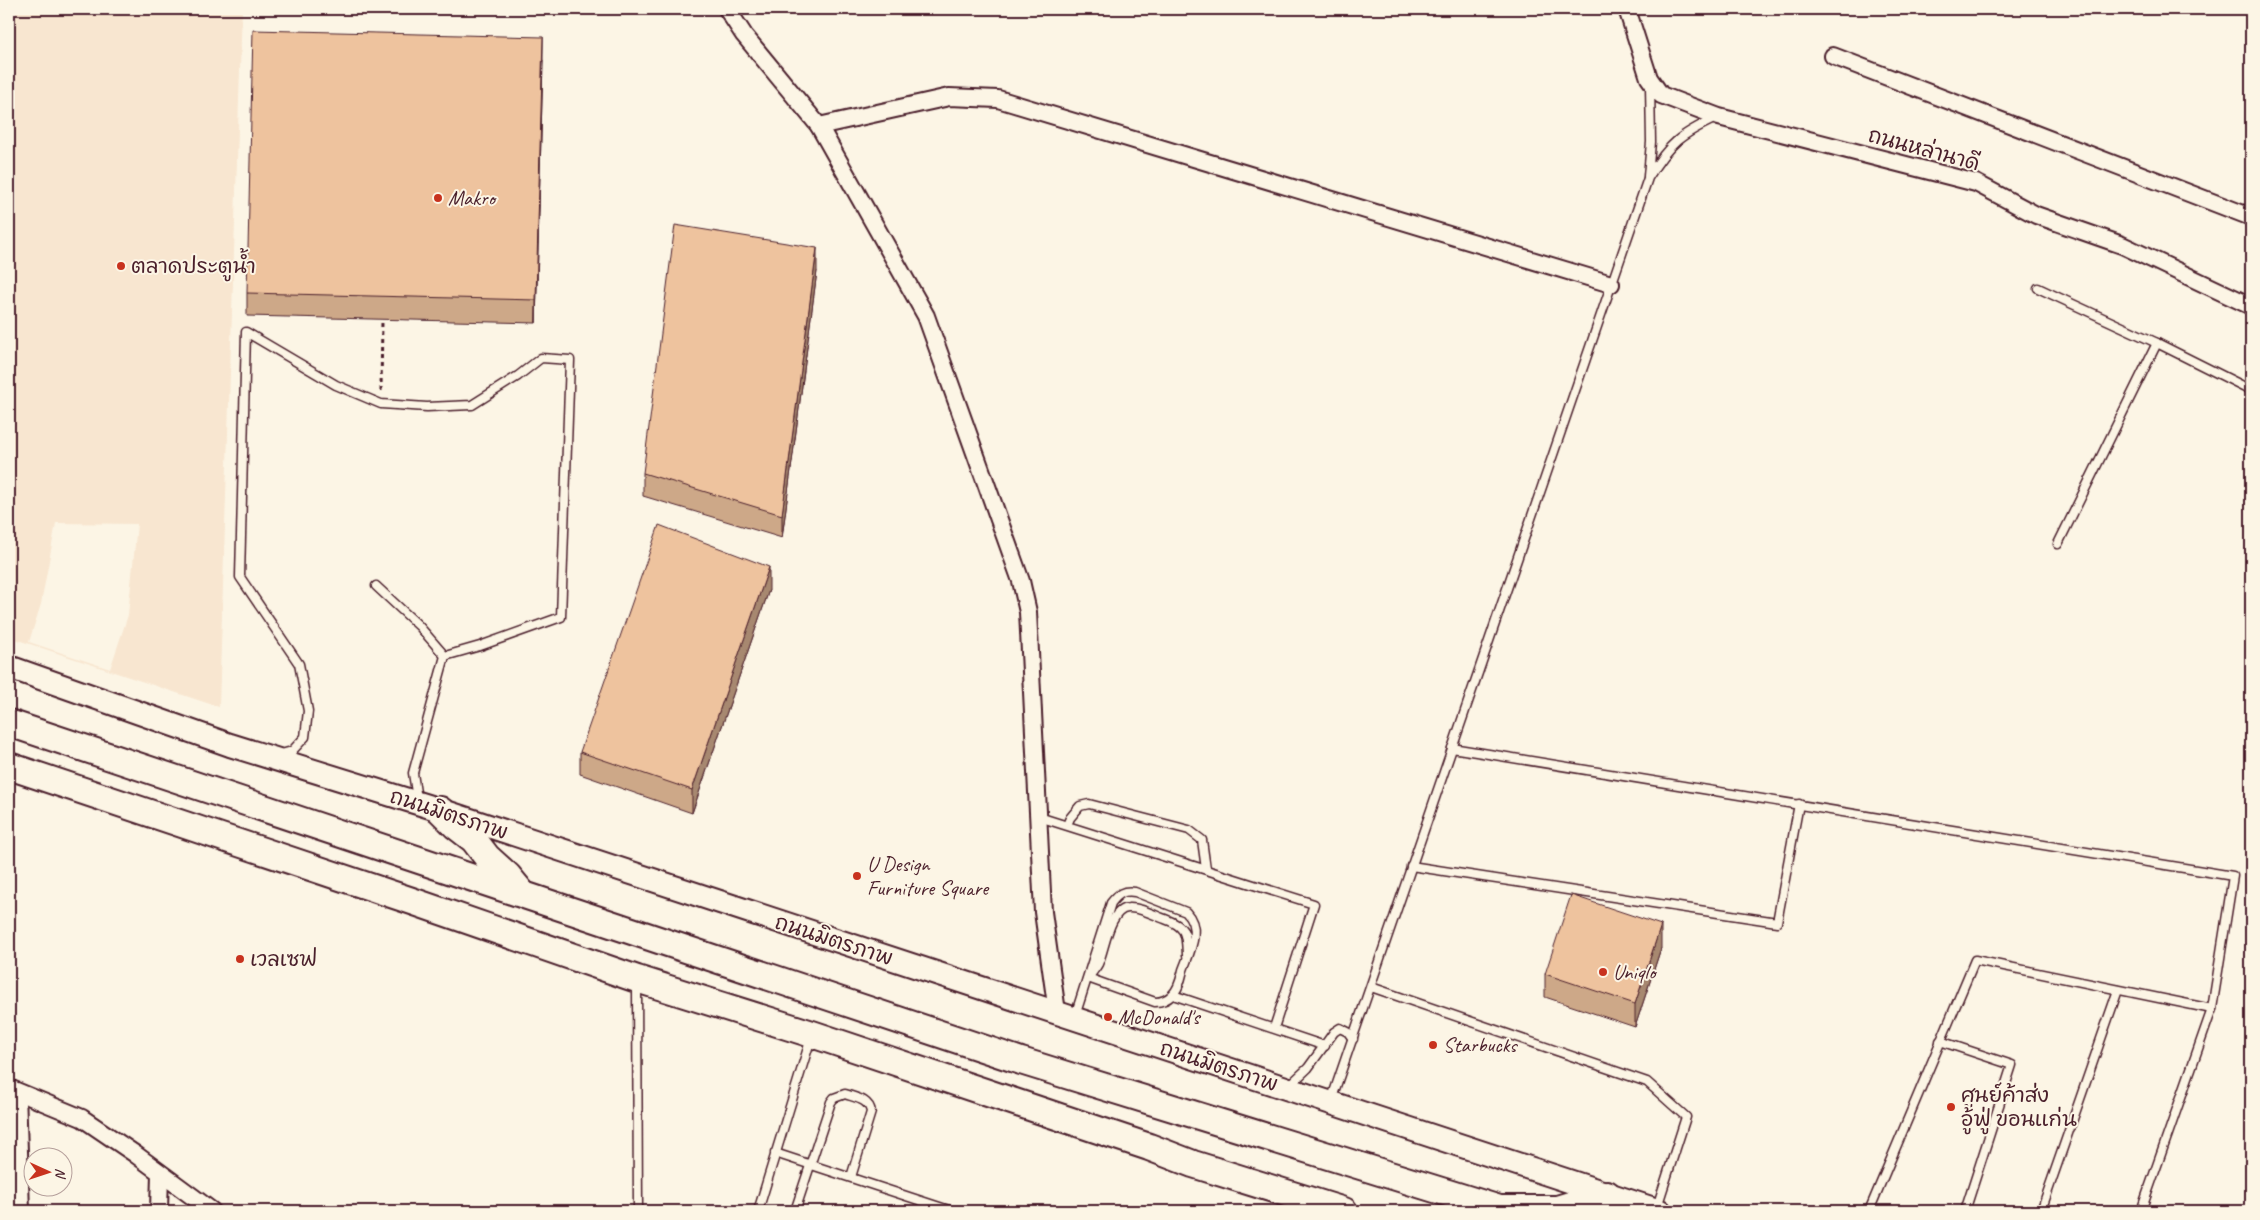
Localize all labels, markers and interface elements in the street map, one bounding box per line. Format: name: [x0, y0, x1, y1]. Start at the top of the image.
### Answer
street label: ถนนหล่านาดี: [1865, 122, 1983, 176]
place label: Makro: [448, 185, 498, 211]
marker: Makro: [432, 192, 444, 204]
place label: ตลาดประตูน้ำ: [131, 247, 256, 282]
marker: ตลาดประตูน้ำ: [115, 260, 127, 272]
street label: ถนนมิตรภาพ: [387, 783, 511, 845]
place label: U Design Furniture Square: [867, 851, 990, 901]
marker: U Design Furniture Square: [851, 870, 863, 882]
street label: ถนนมิตรภาพ: [772, 909, 896, 971]
place label: เวลเซฟ: [250, 946, 318, 972]
marker: เวลเซฟ: [234, 953, 246, 965]
place label: Uniqlo: [1613, 959, 1658, 985]
marker: Uniqlo: [1597, 966, 1609, 978]
place label: McDonald's: [1118, 1004, 1201, 1030]
marker: McDonald's: [1102, 1011, 1114, 1023]
place label: Starbucks: [1443, 1032, 1518, 1058]
street label: ถนนมิตรภาพ: [1157, 1035, 1281, 1097]
marker: Starbucks: [1427, 1039, 1439, 1051]
place label: ศูนย์ค้าส่ง อู้ฟู่ ขอนแก่น: [1961, 1082, 2077, 1135]
marker: ศูนย์ค้าส่ง อู้ฟู่ ขอนแก่น: [1945, 1101, 1957, 1113]
north arrow: [22, 1148, 72, 1198]
text: N: [52, 1168, 69, 1180]

